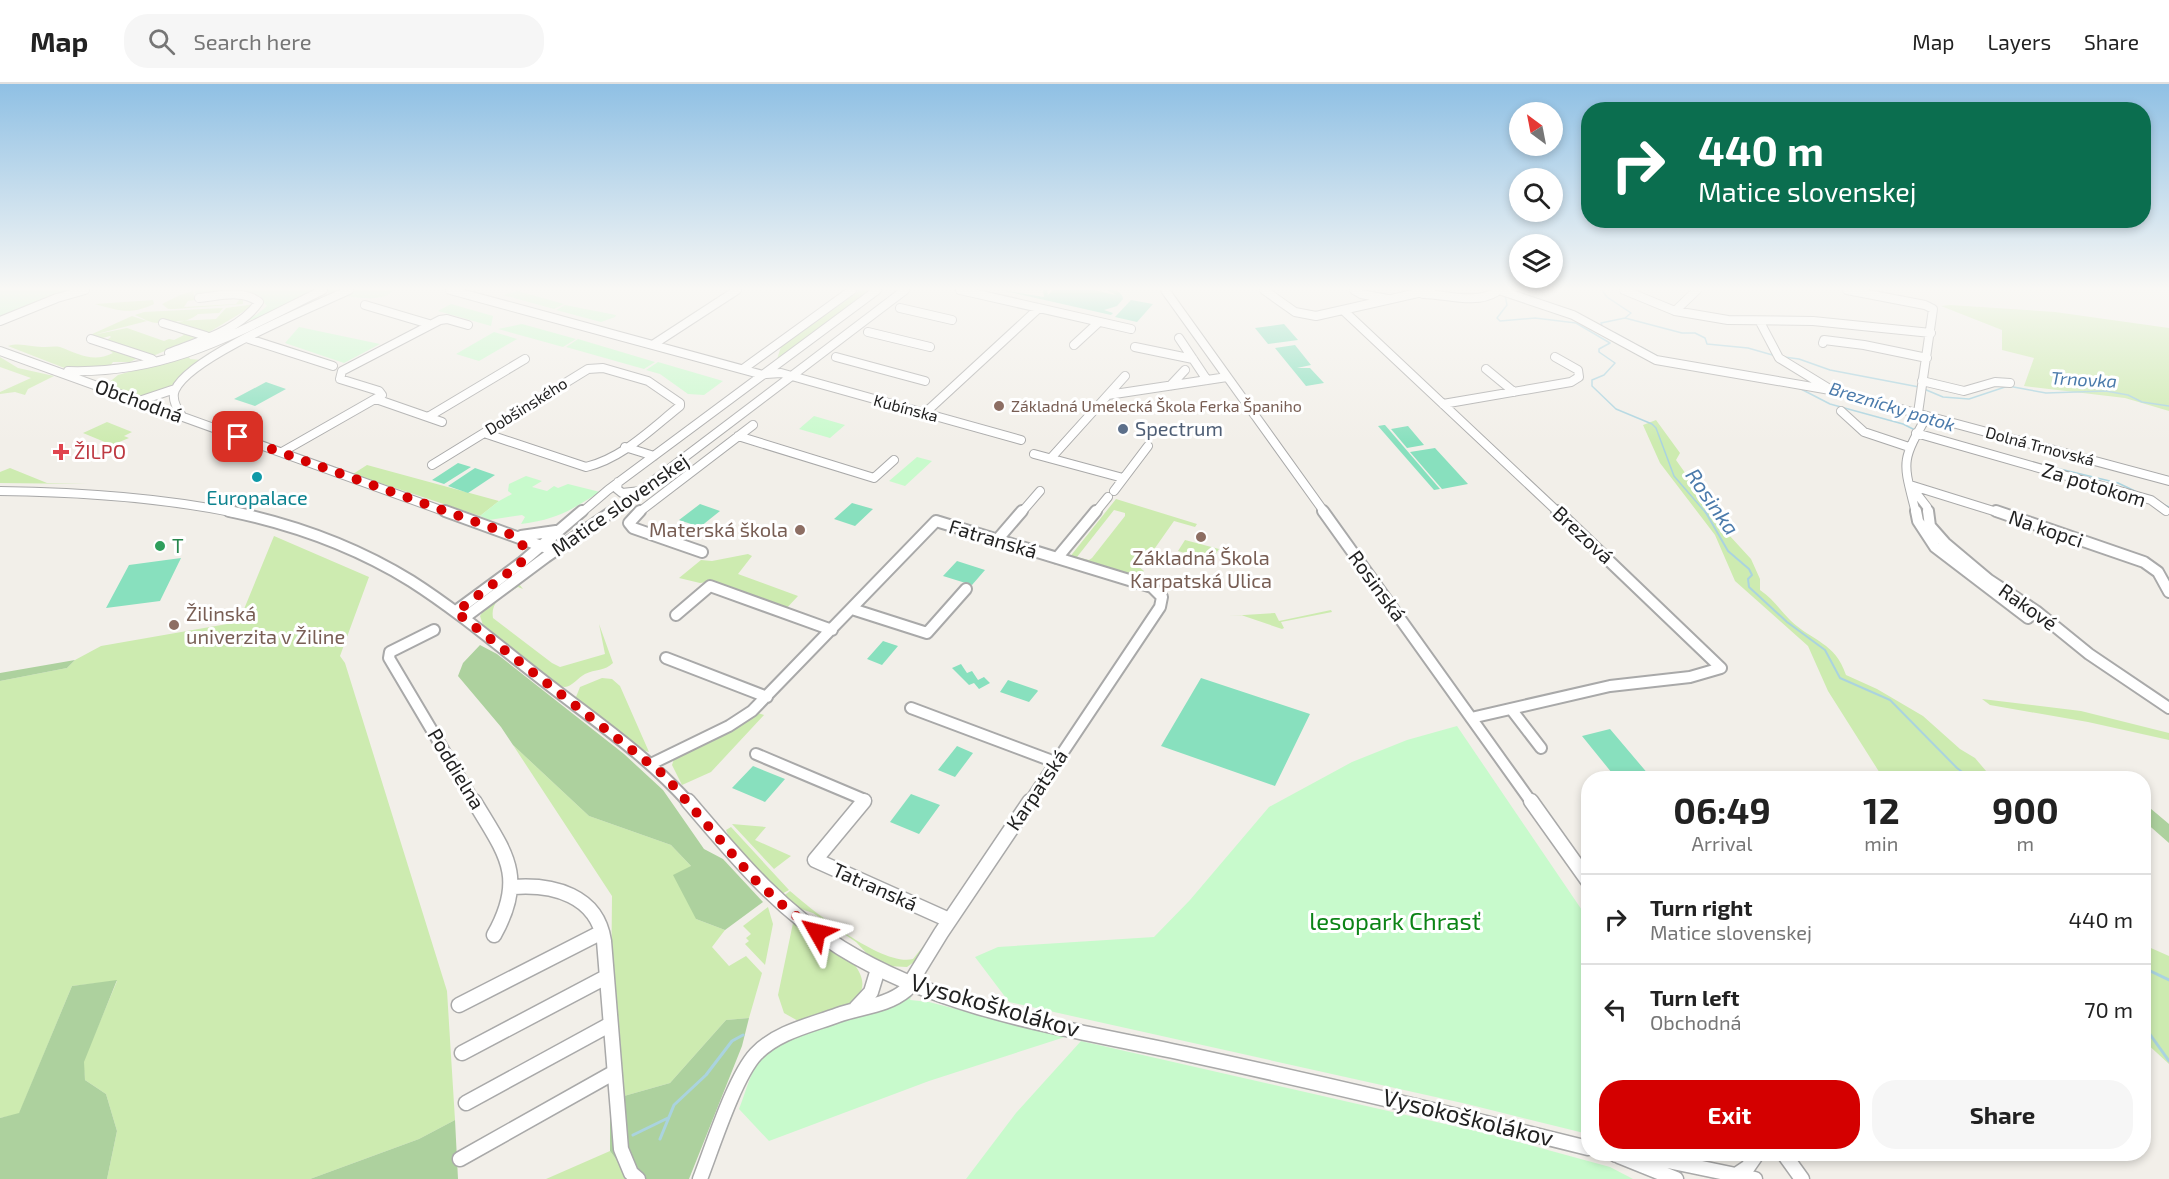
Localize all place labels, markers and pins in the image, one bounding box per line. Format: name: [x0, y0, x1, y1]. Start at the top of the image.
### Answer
place label: Základná Umelecká Škola Ferka Španiho: [1011, 396, 1302, 415]
marker: Základná Umelecká Škola Ferka Španiho: [992, 399, 1006, 413]
pin: [212, 411, 263, 462]
place label: Spectrum: [1135, 416, 1223, 440]
marker: Spectrum: [1116, 422, 1130, 436]
place label: ŽILPO: [74, 439, 126, 463]
marker: ŽILPO: [52, 443, 70, 461]
marker: Europalace: [250, 470, 264, 484]
place label: Europalace: [206, 485, 308, 509]
place label: Materská škola: [649, 517, 788, 541]
marker: Materská škola: [793, 523, 807, 537]
marker: Základná Škola Karpatská Ulica: [1194, 530, 1208, 544]
place label: T: [172, 533, 184, 557]
marker: T: [153, 539, 167, 553]
place label: Základná Škola Karpatská Ulica: [1130, 545, 1272, 592]
place label: Žilinská univerzita v Žiline: [186, 601, 345, 648]
marker: Žilinská univerzita v Žiline: [167, 618, 181, 632]

